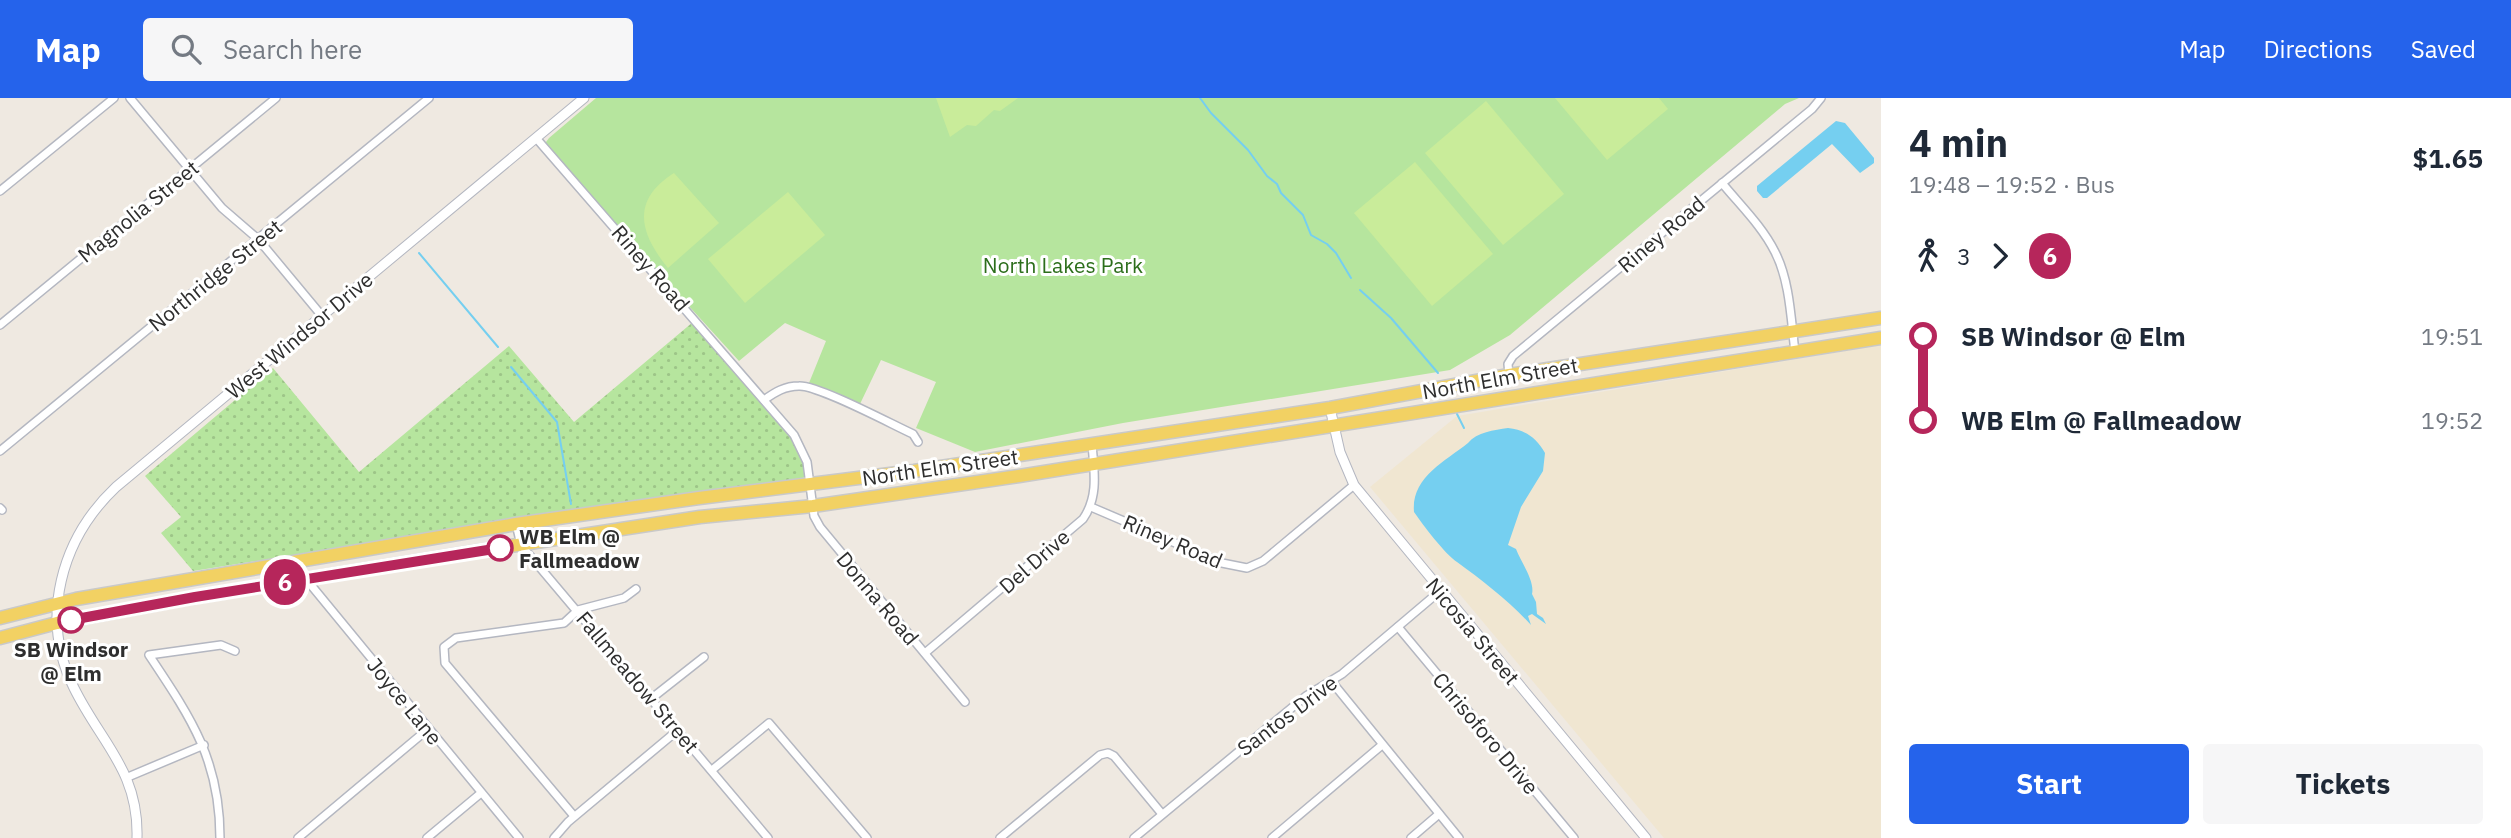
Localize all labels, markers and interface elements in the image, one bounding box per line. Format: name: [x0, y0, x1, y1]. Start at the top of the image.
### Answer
search box: [143, 18, 633, 81]
text: Map: [35, 28, 101, 71]
icon: search: [167, 30, 205, 68]
text: Search here: [223, 32, 362, 66]
text: Map: [2179, 33, 2225, 65]
text: Directions: [2263, 33, 2373, 65]
text: Saved: [2411, 33, 2476, 65]
text: 4 min: [1909, 118, 2008, 167]
text: $1.65: [2413, 141, 2483, 175]
street label: Magnolia Street: [72, 154, 204, 268]
text: 19:48 – 19:52 · Bus: [1909, 169, 2115, 199]
street label: Riney Road: [1611, 189, 1711, 279]
street label: Northridge Street: [143, 213, 287, 337]
street label: Riney Road: [606, 219, 696, 317]
icon: walk: [1909, 237, 1947, 275]
icon: forward: [1981, 237, 2019, 275]
text: 6: [2043, 240, 2057, 272]
text: 3: [1957, 241, 1971, 271]
park label: North Lakes Park: [983, 251, 1143, 279]
street label: West Windsor Drive: [220, 265, 378, 405]
text: SB Windsor @ Elm: [1961, 319, 2186, 353]
text: 19:51: [2421, 321, 2483, 351]
street label: North Elm Street: [1420, 351, 1580, 405]
text: WB Elm @ Fallmeadow: [1961, 403, 2242, 437]
text: 19:52: [2421, 405, 2483, 435]
street label: North Elm Street: [860, 442, 1020, 492]
street label: Riney Road: [1119, 507, 1227, 575]
place label: WB Elm @ Fallmeadow: [519, 522, 640, 574]
street label: Del Drive: [993, 523, 1075, 599]
marker: WB Elm @ Fallmeadow: [487, 535, 513, 561]
street label: Donna Road: [831, 545, 925, 651]
line badge: 6: [262, 559, 308, 605]
text: 6: [278, 566, 292, 598]
street label: Nicosia Street: [1420, 572, 1526, 690]
street label: Fallmeadow Street: [570, 605, 706, 759]
marker: SB Windsor @ Elm: [58, 607, 84, 633]
place label: SB Windsor @ Elm: [14, 635, 129, 687]
street label: Joyce Lane: [361, 651, 449, 751]
street label: Chrisoforo Drive: [1427, 666, 1545, 800]
street label: Santos Drive: [1231, 668, 1343, 762]
button: Start: [1909, 744, 2189, 824]
button: Tickets: [2203, 744, 2483, 824]

